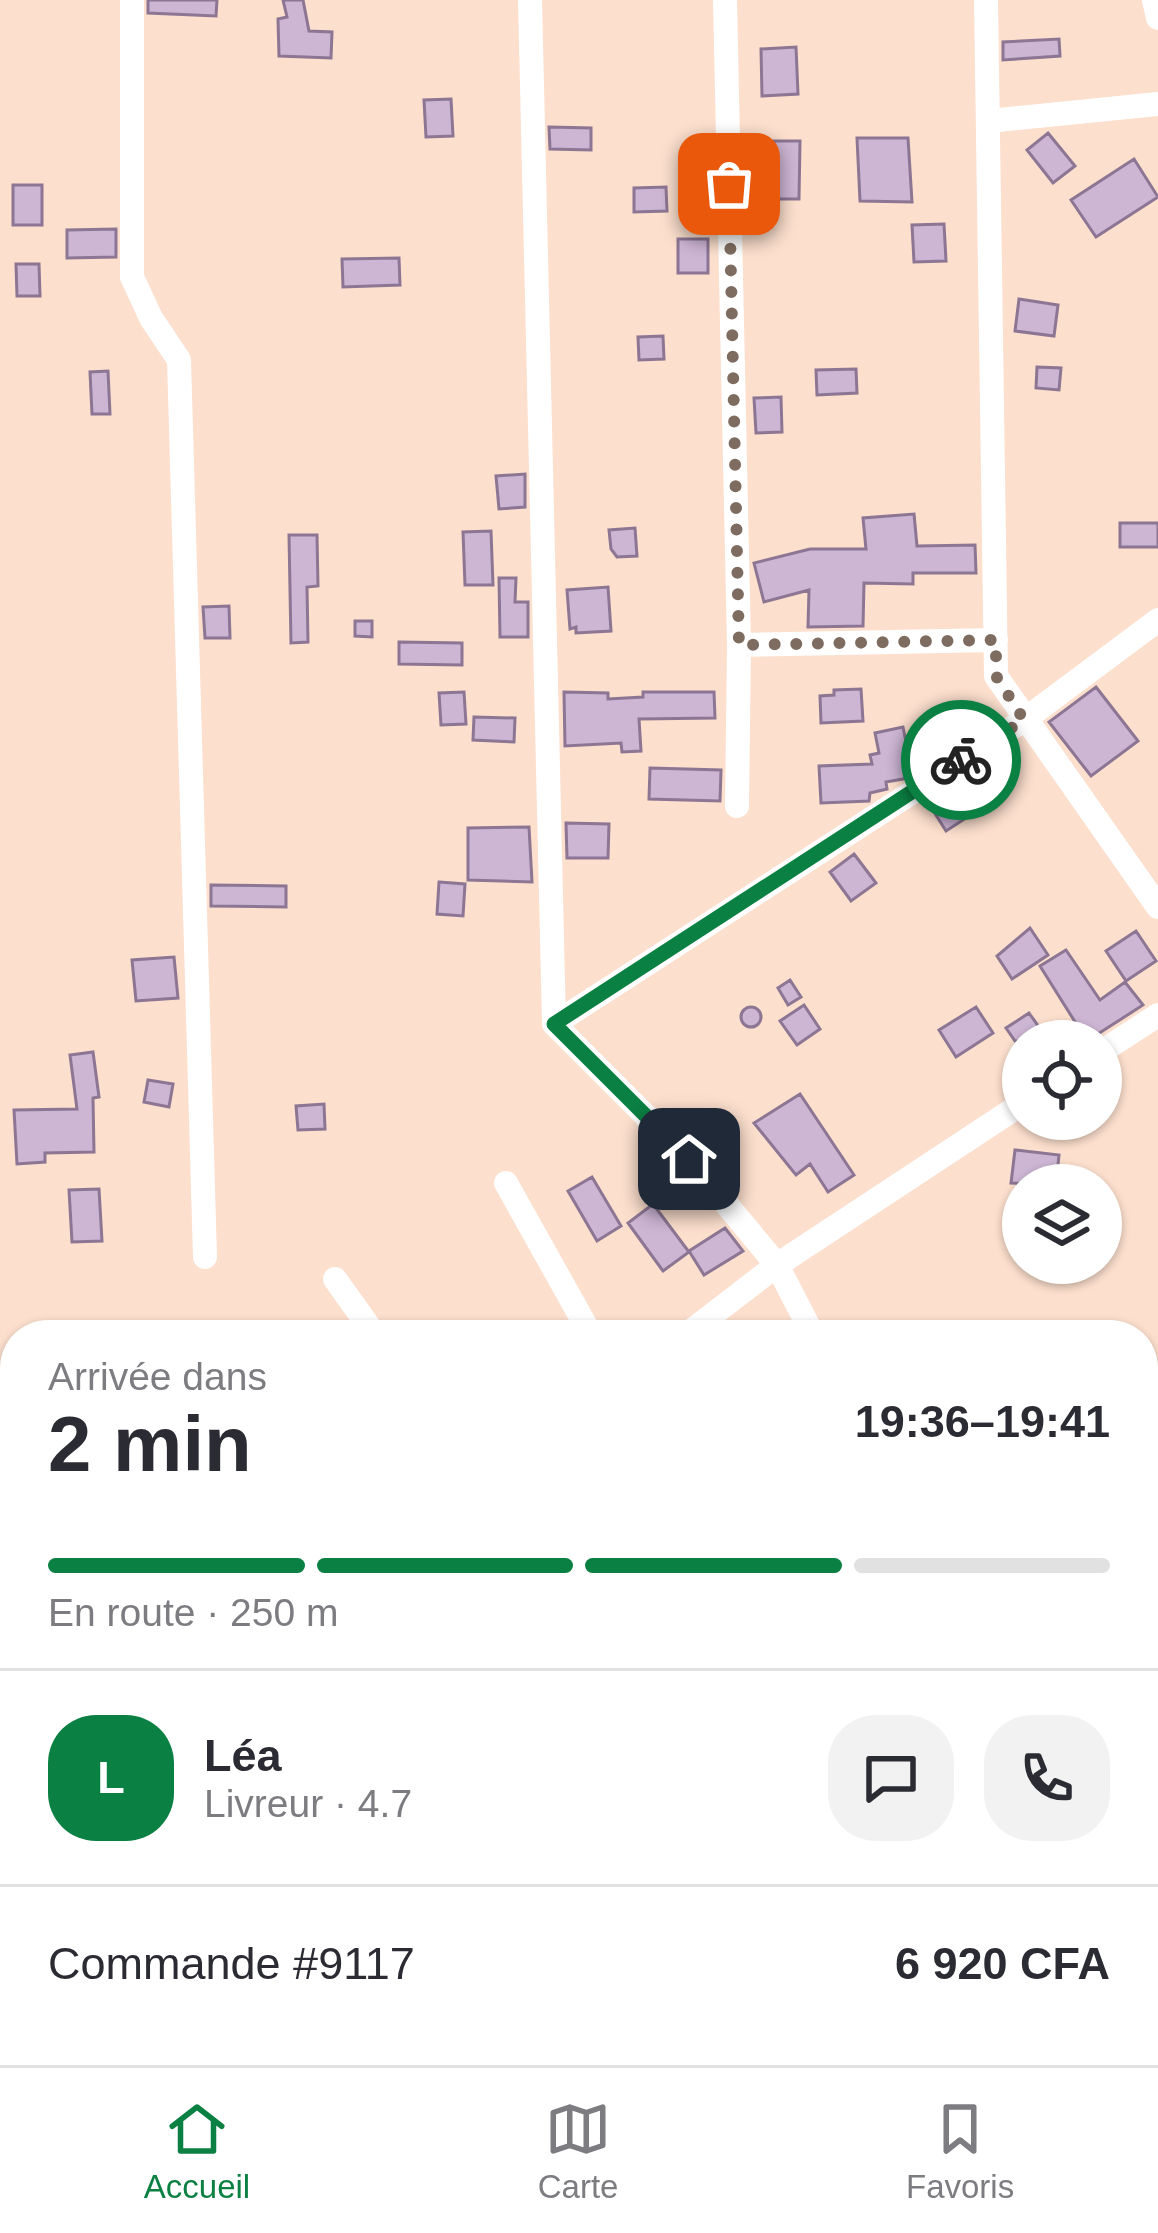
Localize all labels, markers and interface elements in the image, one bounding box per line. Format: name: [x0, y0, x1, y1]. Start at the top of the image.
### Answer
pin: [678, 133, 780, 235]
icon: bag: [696, 151, 762, 217]
courier: [901, 700, 1021, 820]
icon: bike: [928, 727, 994, 793]
map controls: [1002, 1020, 1122, 1284]
button: locate: [1002, 1020, 1122, 1140]
pin: [638, 1108, 740, 1210]
icon: home: [656, 1126, 722, 1192]
button: layers: [1002, 1164, 1122, 1284]
text: Arrivée dans: [48, 1355, 267, 1398]
text: 19:36–19:41: [855, 1396, 1110, 1447]
text: 2 min: [48, 1400, 252, 1488]
text: En route · 250 m: [48, 1591, 338, 1634]
button: chat: [828, 1715, 954, 1841]
button: phone: [984, 1715, 1110, 1841]
text: Léa: [204, 1730, 282, 1781]
text: L: [97, 1752, 125, 1803]
text: Livreur · 4.7: [204, 1782, 412, 1825]
text: Commande #9117: [48, 1938, 415, 1989]
text: 6 920 CFA: [895, 1938, 1110, 1989]
tab: Accueil: [144, 2096, 250, 2206]
tab: Carte: [538, 2096, 618, 2206]
tab: Favoris: [906, 2096, 1014, 2206]

